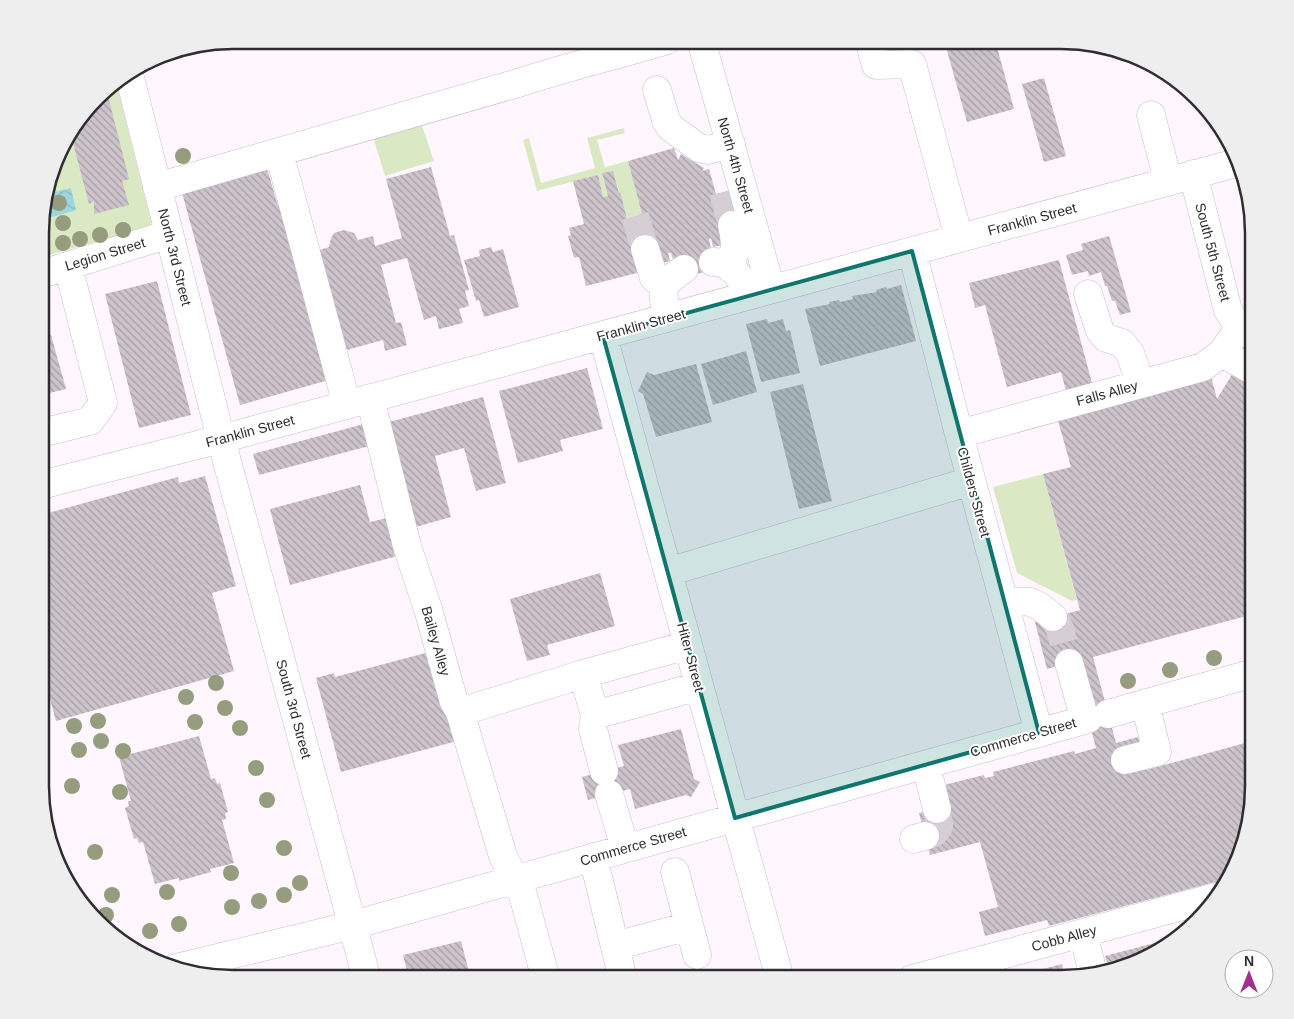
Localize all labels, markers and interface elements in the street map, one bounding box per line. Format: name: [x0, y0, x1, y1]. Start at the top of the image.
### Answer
street label: North 4th Street: [715, 115, 757, 215]
street label: Franklin Street: [986, 199, 1078, 239]
street label: South 5th Street: [1192, 201, 1234, 303]
street label: North 3rd Street: [155, 207, 195, 307]
street label: Legion Street: [63, 234, 147, 274]
street label: Franklin Street: [595, 305, 687, 345]
street label: Falls Alley: [1074, 377, 1140, 409]
street label: Franklin Street: [204, 411, 296, 451]
street label: Childers Street: [954, 445, 994, 539]
street label: Bailey Alley: [418, 604, 454, 678]
street label: Hiter Street: [674, 621, 708, 693]
street label: South 3rd Street: [273, 658, 315, 760]
street label: Commerce Street: [968, 714, 1078, 760]
street label: Commerce Street: [578, 823, 688, 869]
street label: Cobb Alley: [1030, 922, 1098, 954]
north arrow: [1224, 949, 1274, 999]
text: N: [1244, 953, 1254, 969]

